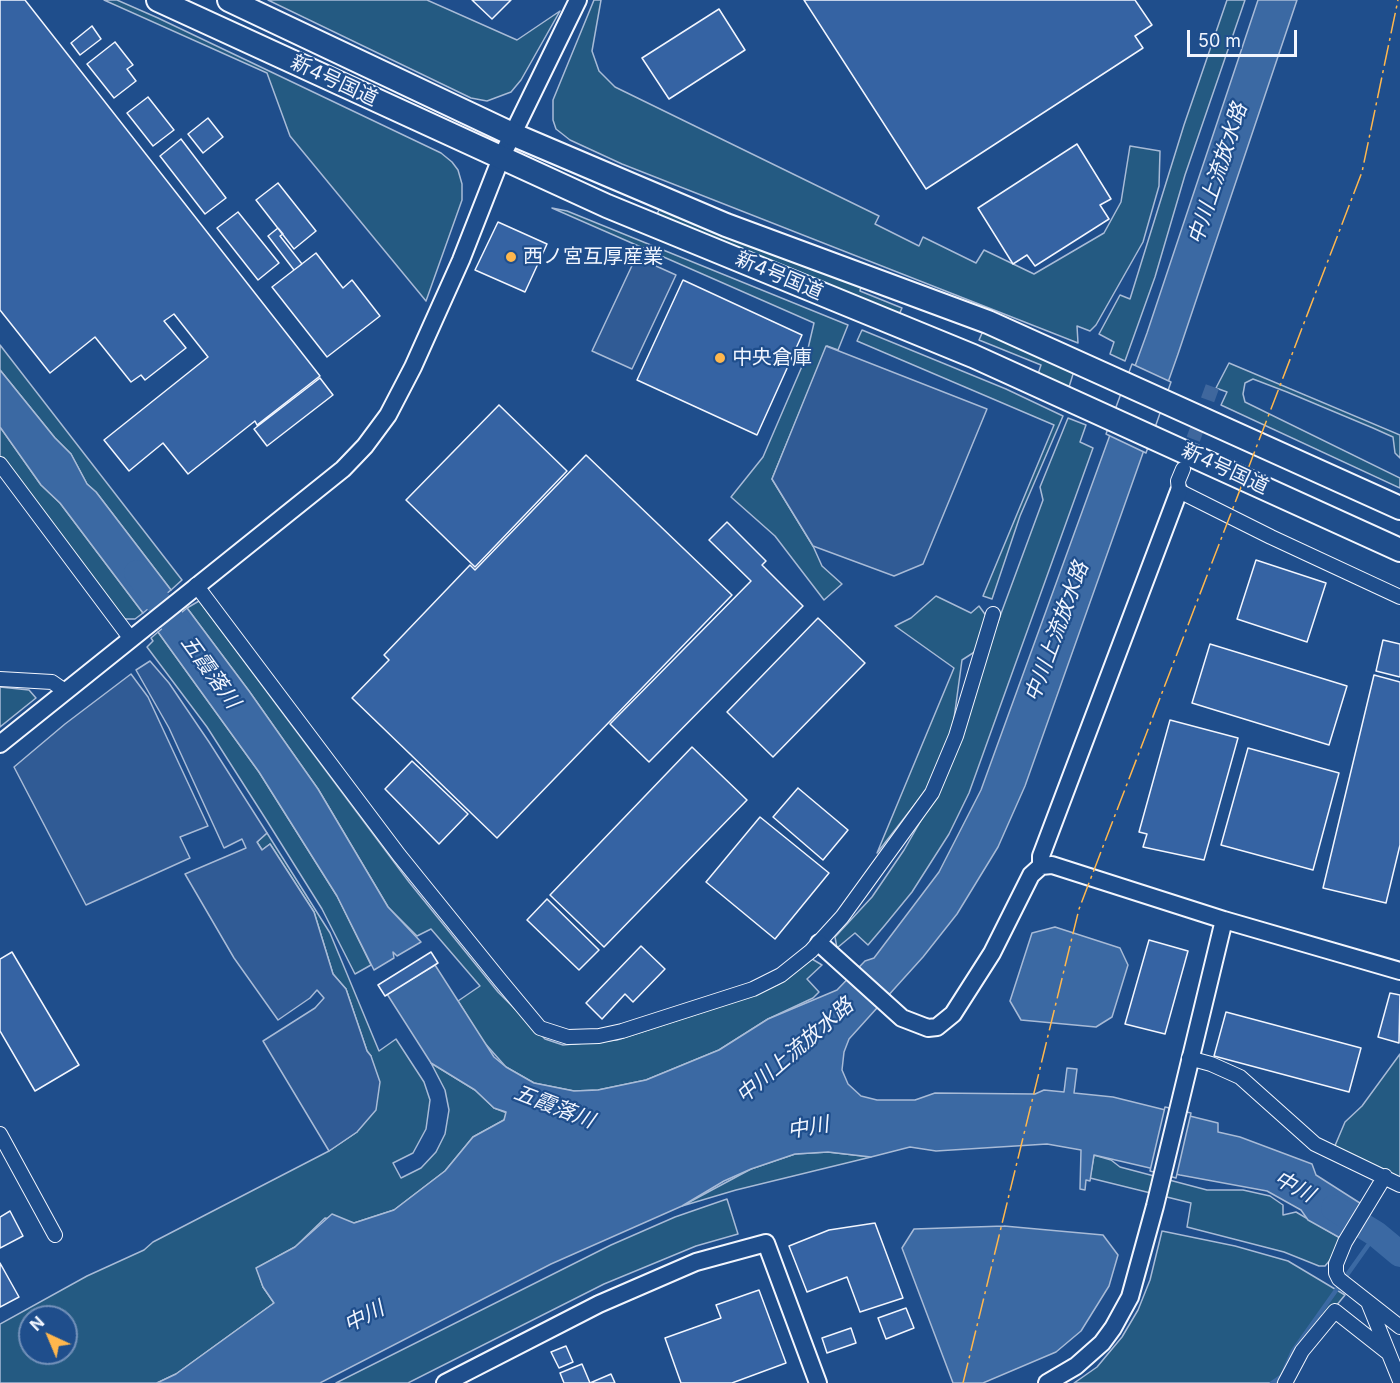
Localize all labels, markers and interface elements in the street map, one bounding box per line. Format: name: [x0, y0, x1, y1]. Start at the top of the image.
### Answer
scale bar: [1190, 18, 1300, 56]
text: 50 m: [1198, 30, 1241, 51]
street label: 新4号国道: [287, 50, 381, 112]
water label: 中川上流放水路: [1183, 100, 1253, 248]
place label: 西ノ宮互厚産業: [523, 245, 663, 269]
street label: 新4号国道: [732, 247, 826, 305]
marker: 西ノ宮互厚産業: [504, 250, 518, 264]
place label: 中央倉庫: [732, 346, 812, 370]
marker: 中央倉庫: [713, 351, 727, 365]
street label: 新4号国道: [1178, 438, 1272, 500]
water label: 中川上流放水路: [1020, 559, 1094, 705]
water label: 五霞落川: [175, 631, 245, 713]
water label: 中川上流放水路: [731, 993, 859, 1109]
water label: 五霞落川: [510, 1080, 598, 1134]
water label: 中川: [785, 1112, 831, 1144]
water label: 中川: [1270, 1166, 1318, 1208]
water label: 中川: [340, 1296, 388, 1338]
north arrow: [18, 1305, 78, 1365]
text: N: [26, 1312, 48, 1335]

